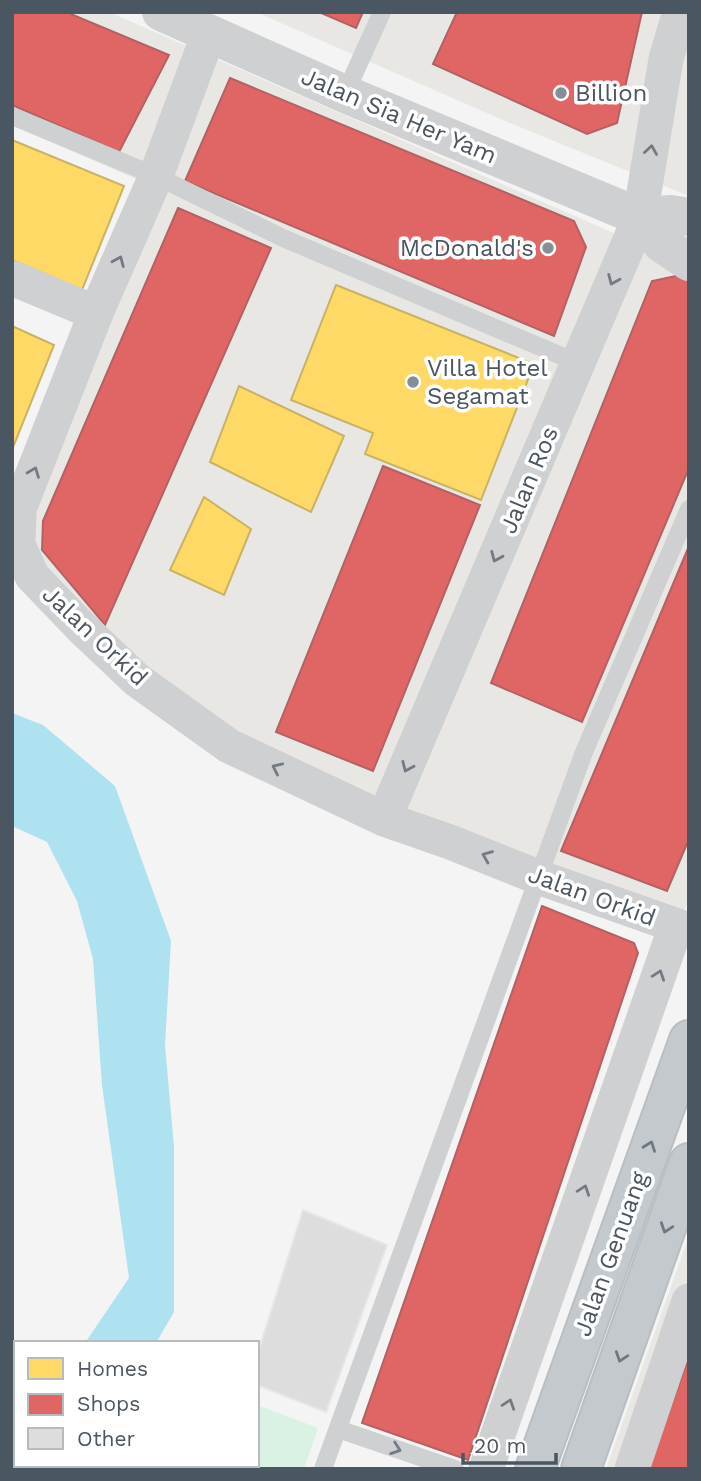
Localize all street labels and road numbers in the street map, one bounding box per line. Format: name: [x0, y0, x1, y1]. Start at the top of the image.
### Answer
street label: Jalan Sia Her Yam: [297, 62, 501, 170]
street label: Jalan Ros: [494, 422, 564, 538]
street label: Jalan Orkid: [37, 580, 153, 692]
street label: Jalan Orkid: [525, 860, 659, 932]
street label: Jalan Genuang: [568, 1168, 654, 1340]

